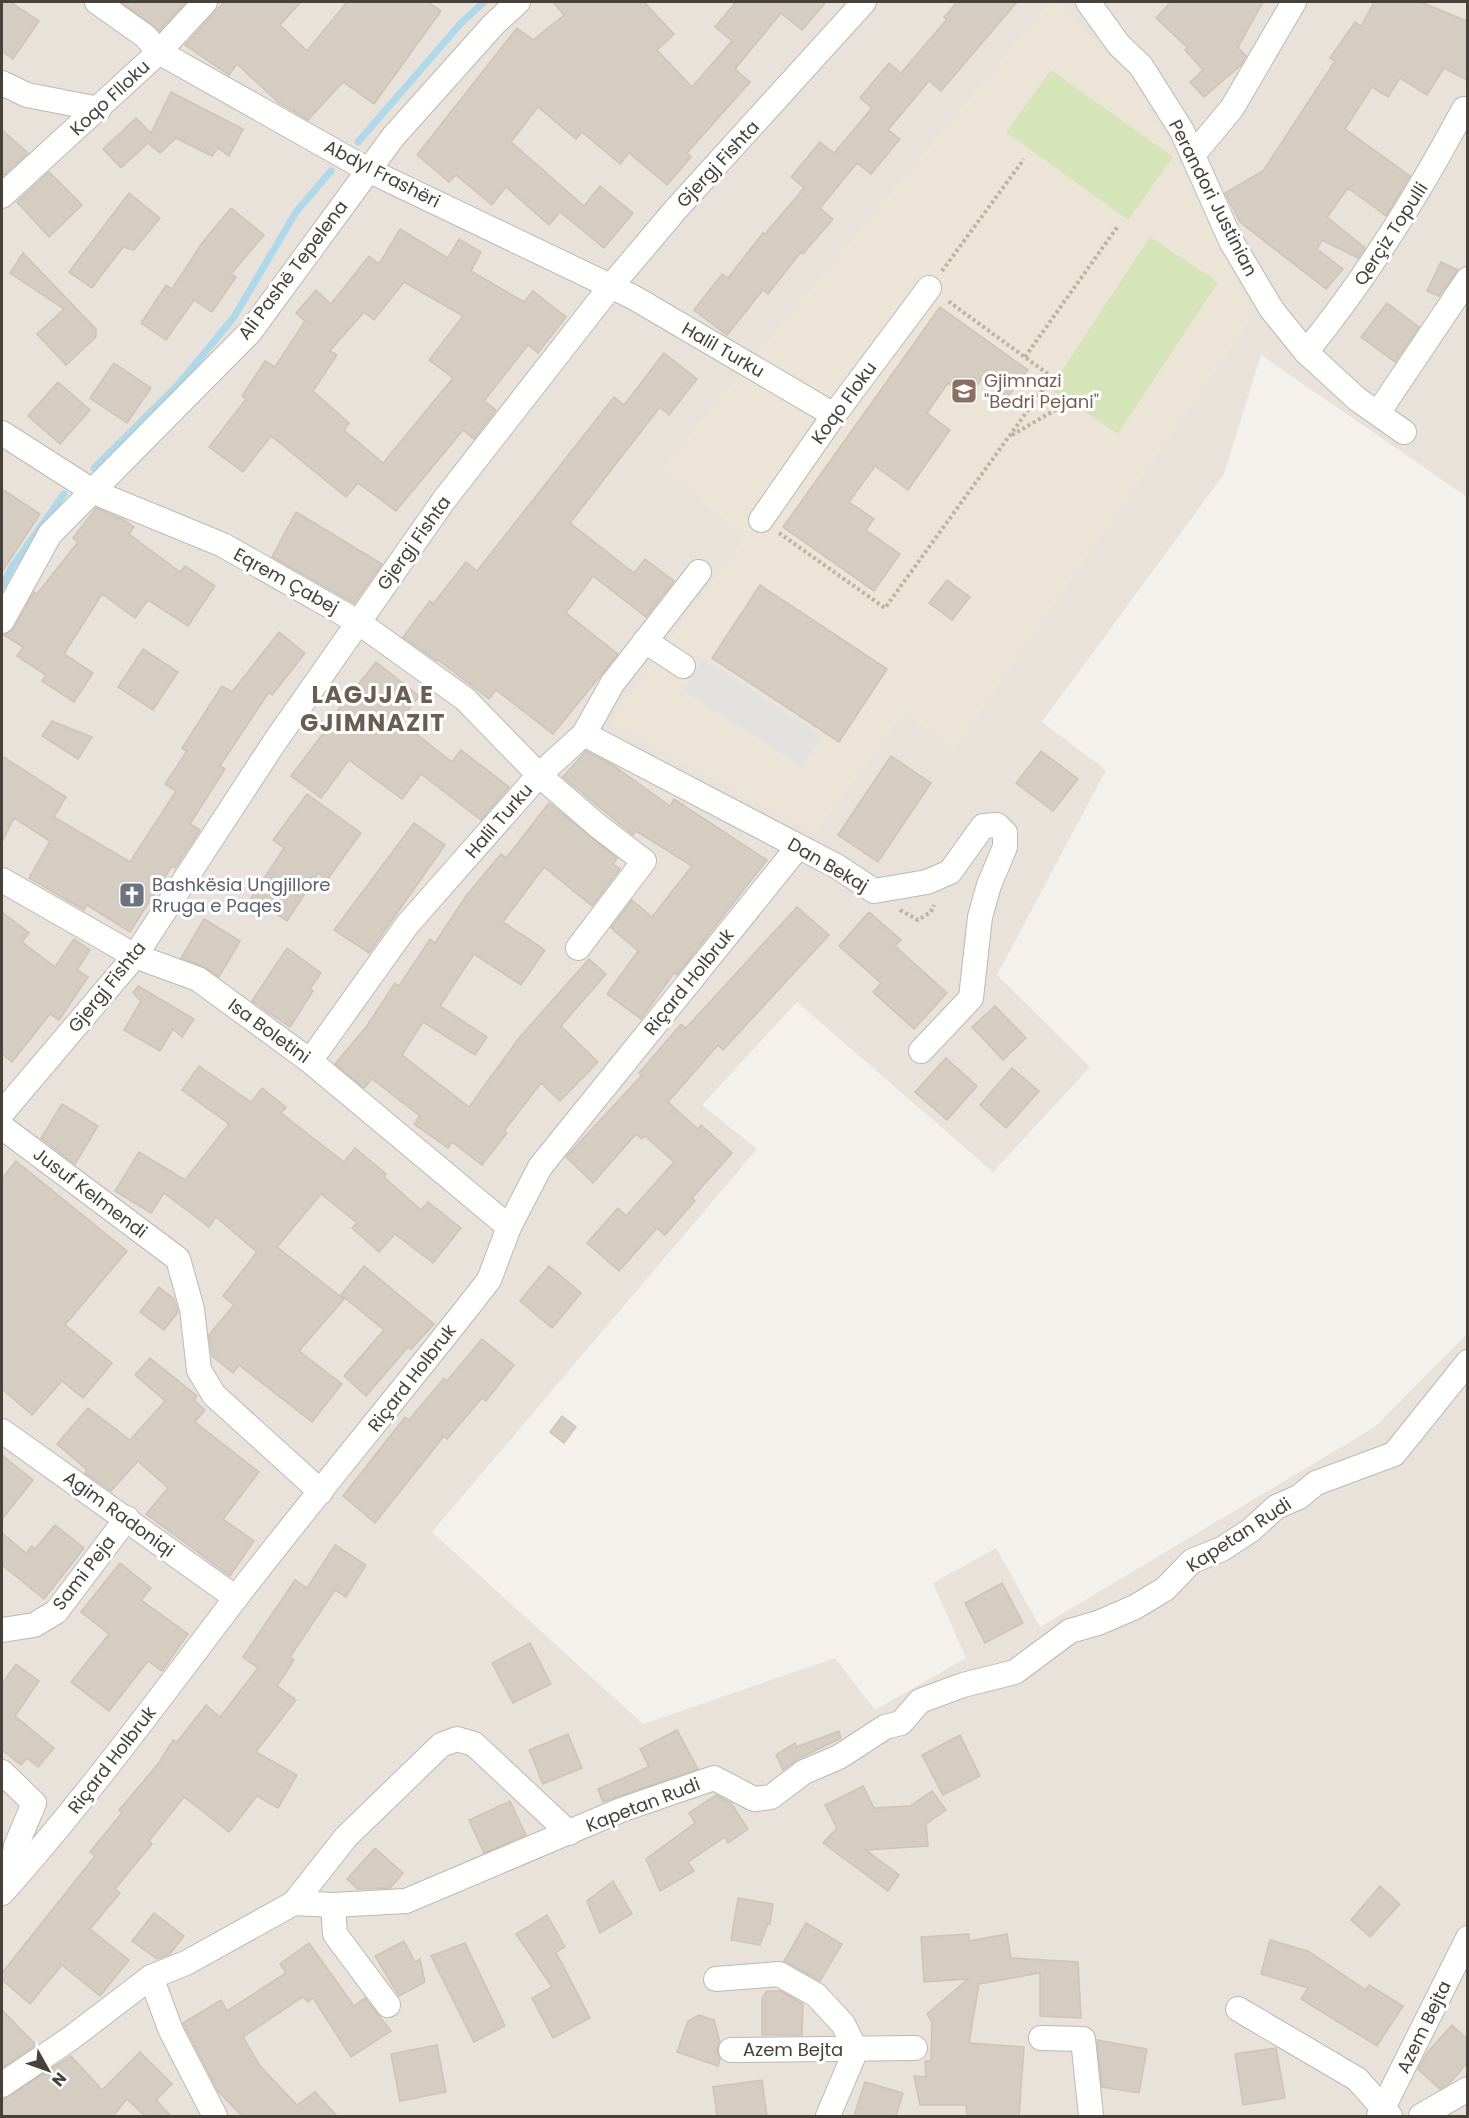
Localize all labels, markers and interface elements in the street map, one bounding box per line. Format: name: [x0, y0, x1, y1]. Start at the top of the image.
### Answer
street label: Koqo Flloku: [64, 54, 155, 141]
street label: Gjergj Fishta: [671, 115, 765, 213]
street label: Perandori Justinian: [1163, 115, 1264, 280]
street label: Abdyl Frashëri: [320, 134, 444, 214]
street label: Qerçiz Topulli: [1348, 177, 1433, 290]
street label: Ali Pashë Tepelena: [232, 195, 353, 345]
street label: Halil Turku: [677, 316, 769, 383]
street label: Koqo Floku: [805, 356, 882, 449]
place label: Gjimnazi "Bedri Pejani": [984, 368, 1099, 414]
school or university icon: Gjimnazi "Bedri Pejani": [949, 376, 979, 406]
street label: Gjergj Fishta: [371, 490, 456, 595]
street label: Eqrem Çabej: [229, 541, 343, 620]
district label: LAGJJA E GJIMNAZIT: [300, 678, 446, 739]
street label: Halil Turku: [459, 778, 538, 863]
street label: Dan Bekaj: [783, 831, 873, 898]
place label: Bashkësia Ungjillore Rruga e Paqes: [152, 872, 330, 918]
church icon: Bashkësia Ungjillore Rruga e Paqes: [117, 880, 147, 910]
street label: Riçard Holbruk: [638, 923, 740, 1040]
street label: Gjergj Fishta: [62, 936, 151, 1038]
street label: Isa Boletini: [223, 992, 315, 1069]
street label: Jusuf Kelmendi: [28, 1141, 152, 1244]
street label: Riçard Holbruk: [362, 1318, 462, 1437]
street label: Agim Radoniqi: [59, 1465, 180, 1562]
street label: Kapetan Rudi: [1181, 1491, 1296, 1578]
street label: Sami Peja: [46, 1530, 121, 1615]
street label: Riçard Holbruk: [62, 1700, 162, 1819]
street label: Kapetan Rudi: [582, 1771, 703, 1838]
street label: Azem Bejta: [1390, 1976, 1457, 2077]
street label: Azem Bejta: [743, 2037, 843, 2062]
north arrow: [18, 2040, 78, 2100]
text: N: [46, 2067, 72, 2091]

